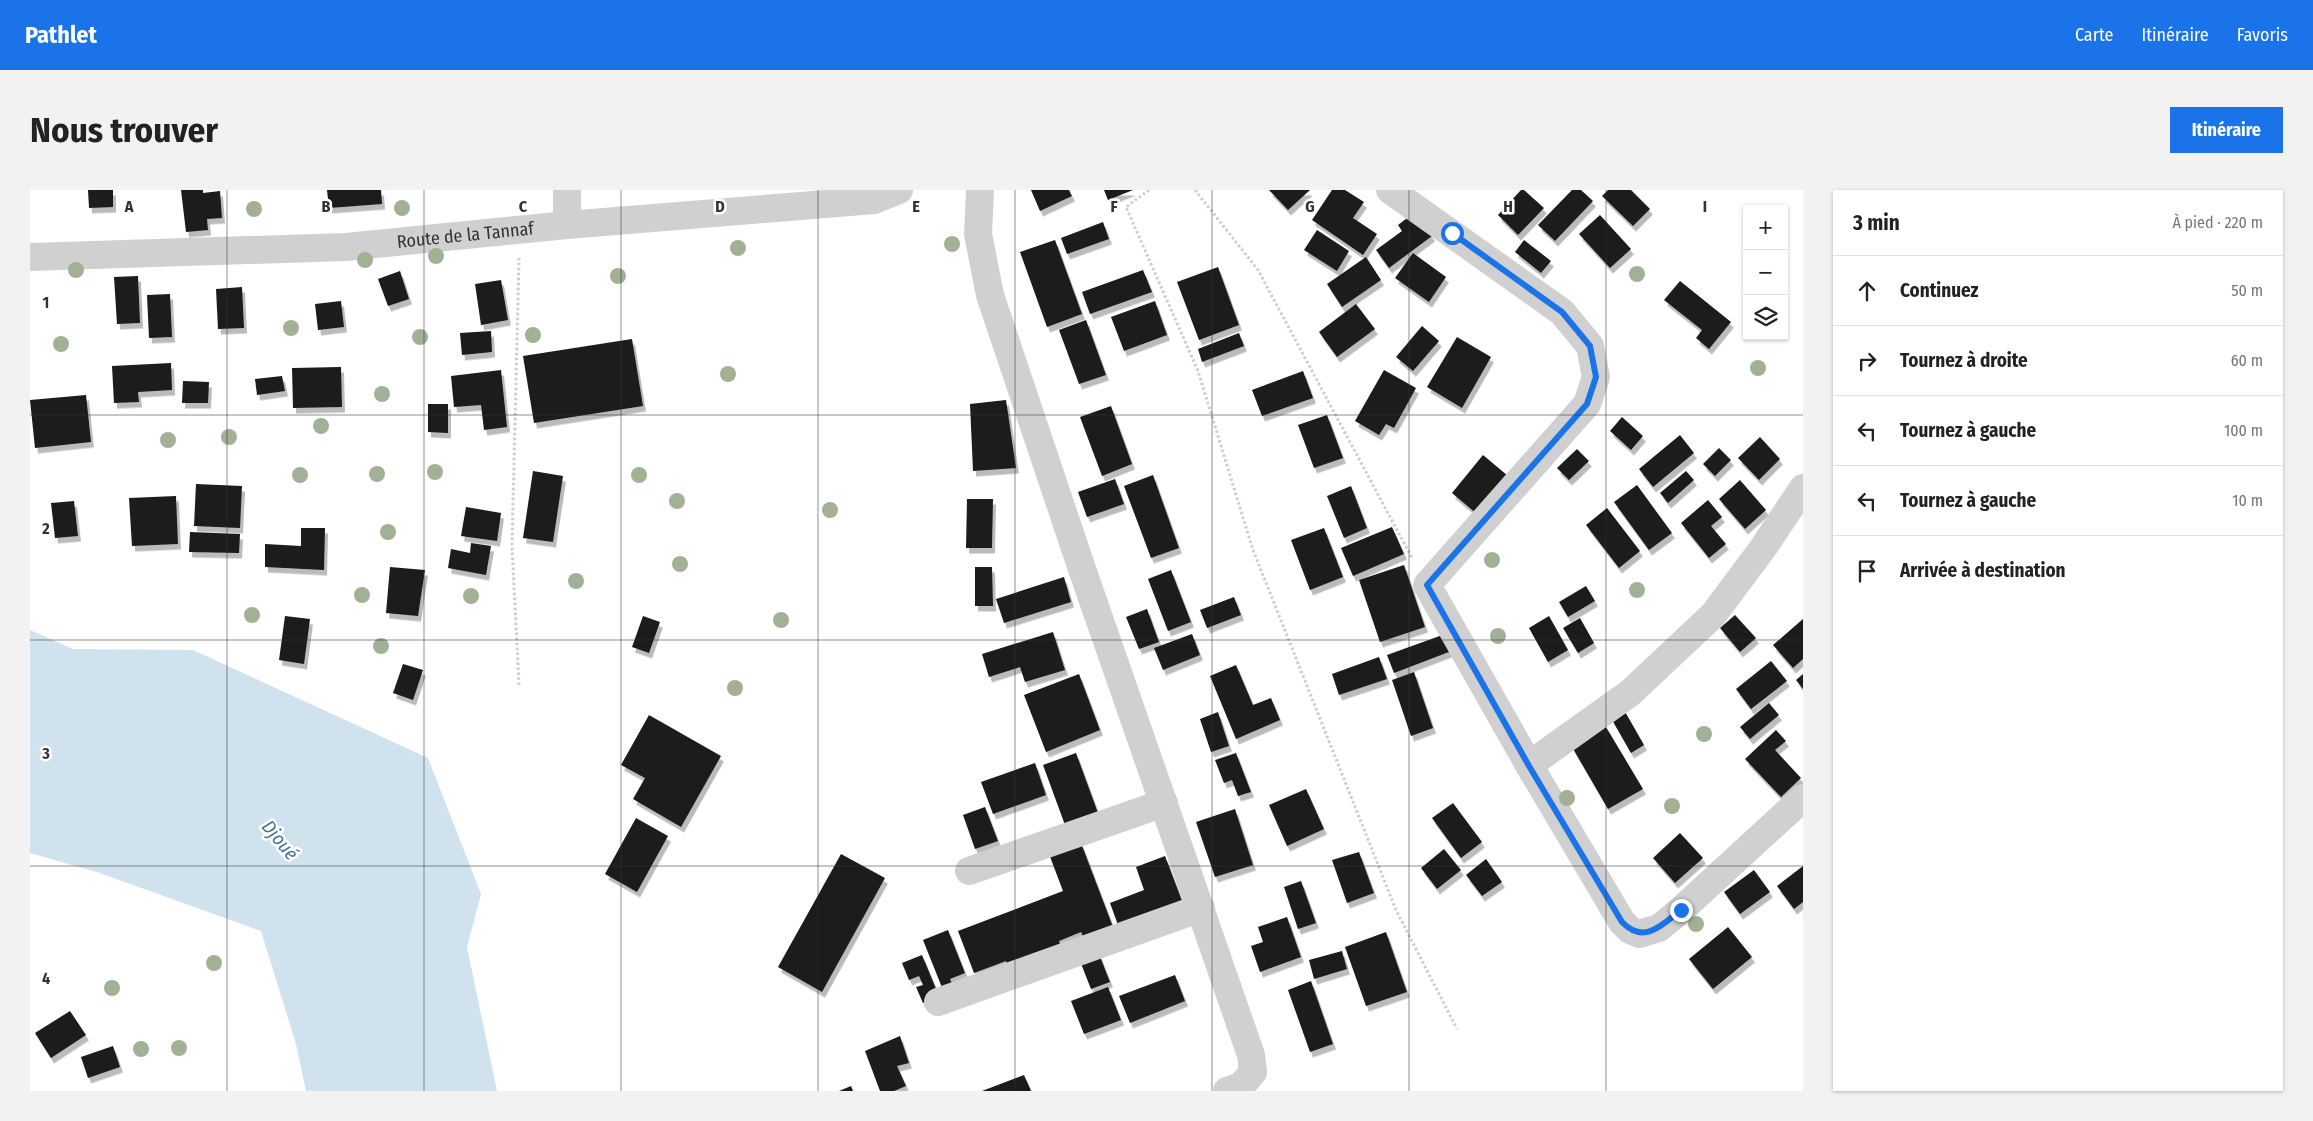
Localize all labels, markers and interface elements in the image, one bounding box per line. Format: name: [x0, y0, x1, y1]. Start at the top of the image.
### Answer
text: Pathlet: [25, 21, 97, 49]
text: Carte: [2075, 24, 2113, 46]
text: Itinéraire: [2141, 24, 2209, 46]
text: Favoris: [2237, 24, 2288, 46]
button: Itinéraire: [2170, 107, 2283, 153]
text: Nous trouver: [30, 109, 218, 151]
text: A: [124, 197, 134, 216]
text: B: [322, 197, 331, 216]
text: C: [519, 197, 528, 216]
text: D: [715, 197, 725, 216]
text: E: [912, 197, 920, 216]
text: F: [1110, 197, 1118, 216]
text: G: [1305, 197, 1315, 216]
text: H: [1503, 197, 1513, 216]
text: I: [1703, 197, 1707, 216]
map controls: [1743, 205, 1788, 340]
button: +: [1743, 205, 1788, 250]
text: 3 min: [1853, 210, 1900, 236]
text: À pied · 220 m: [2172, 213, 2263, 232]
street label: Route de la Tannaf: [396, 217, 536, 253]
route start: [1441, 222, 1464, 245]
button: −: [1743, 250, 1788, 295]
icon: ahead: [1853, 277, 1881, 305]
text: Continuez: [1900, 279, 1979, 302]
text: 50 m: [2231, 281, 2263, 300]
text: 1: [43, 293, 49, 312]
button: layers: [1743, 295, 1788, 340]
icon: right: [1853, 347, 1881, 375]
text: Tournez à droite: [1900, 349, 2028, 372]
text: 60 m: [2231, 351, 2263, 370]
icon: left: [1853, 417, 1881, 445]
text: Tournez à gauche: [1900, 419, 2036, 442]
text: 100 m: [2224, 421, 2263, 440]
icon: left: [1853, 487, 1881, 515]
text: Tournez à gauche: [1900, 489, 2036, 512]
text: 10 m: [2232, 491, 2263, 510]
text: 2: [41, 519, 50, 538]
icon: arrive: [1853, 557, 1881, 585]
text: Arrivée à destination: [1900, 559, 2066, 582]
text: 3: [41, 744, 50, 763]
water label: Djoué: [257, 815, 303, 865]
route end: [1670, 899, 1693, 922]
text: 4: [42, 969, 50, 988]

